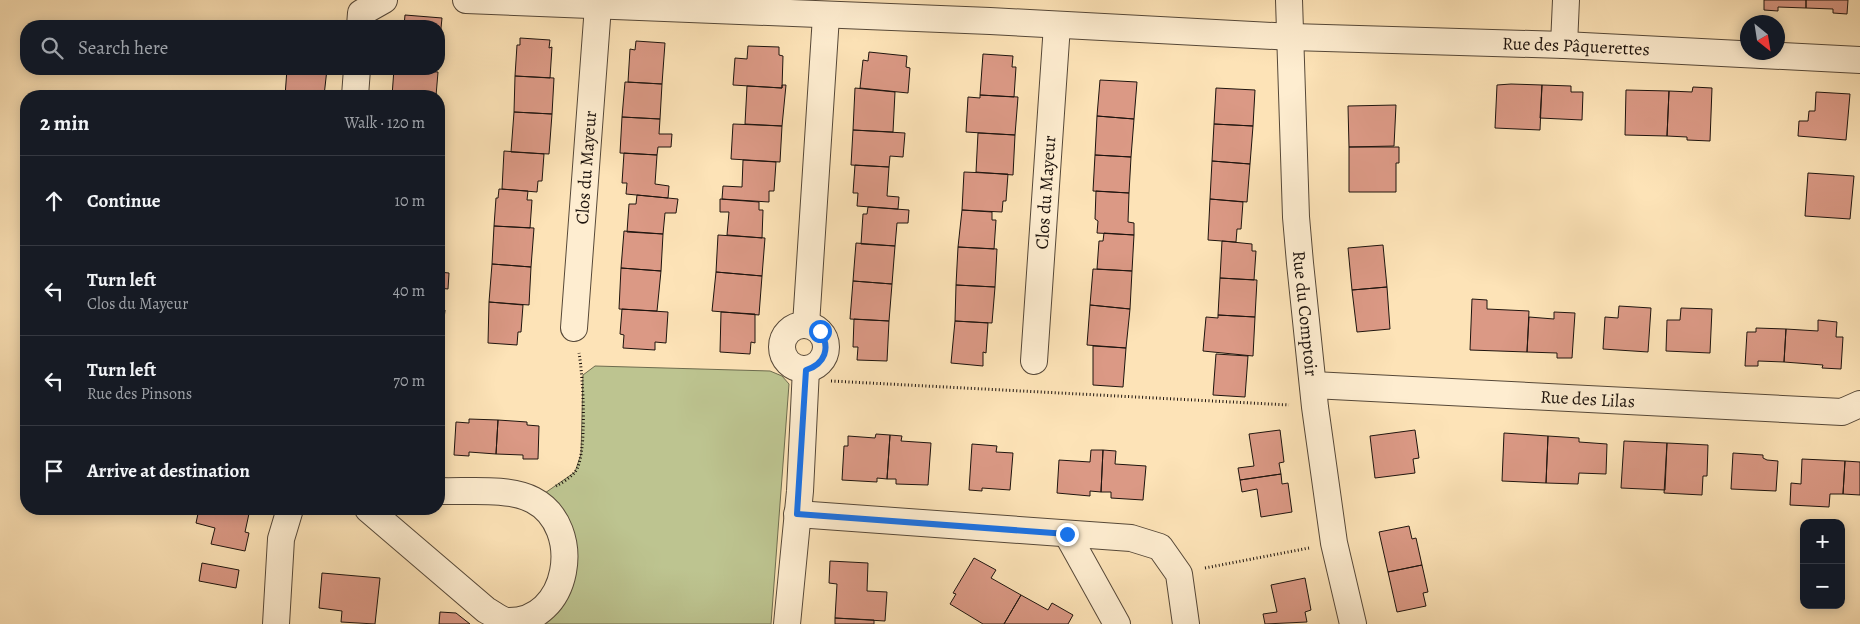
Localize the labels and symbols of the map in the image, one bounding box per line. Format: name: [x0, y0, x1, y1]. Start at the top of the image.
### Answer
north arrow: [1740, 15, 1785, 60]
street label: Rue des Pâquerettes: [1502, 31, 1650, 61]
street label: Clos du Mayeur: [570, 110, 602, 225]
street label: Clos du Mayeur: [1030, 135, 1061, 250]
street label: Rue du Comptoir: [1287, 250, 1324, 378]
route start: [809, 320, 832, 343]
street label: Rue des Lilas: [1540, 385, 1636, 413]
route end: [1056, 523, 1079, 546]

